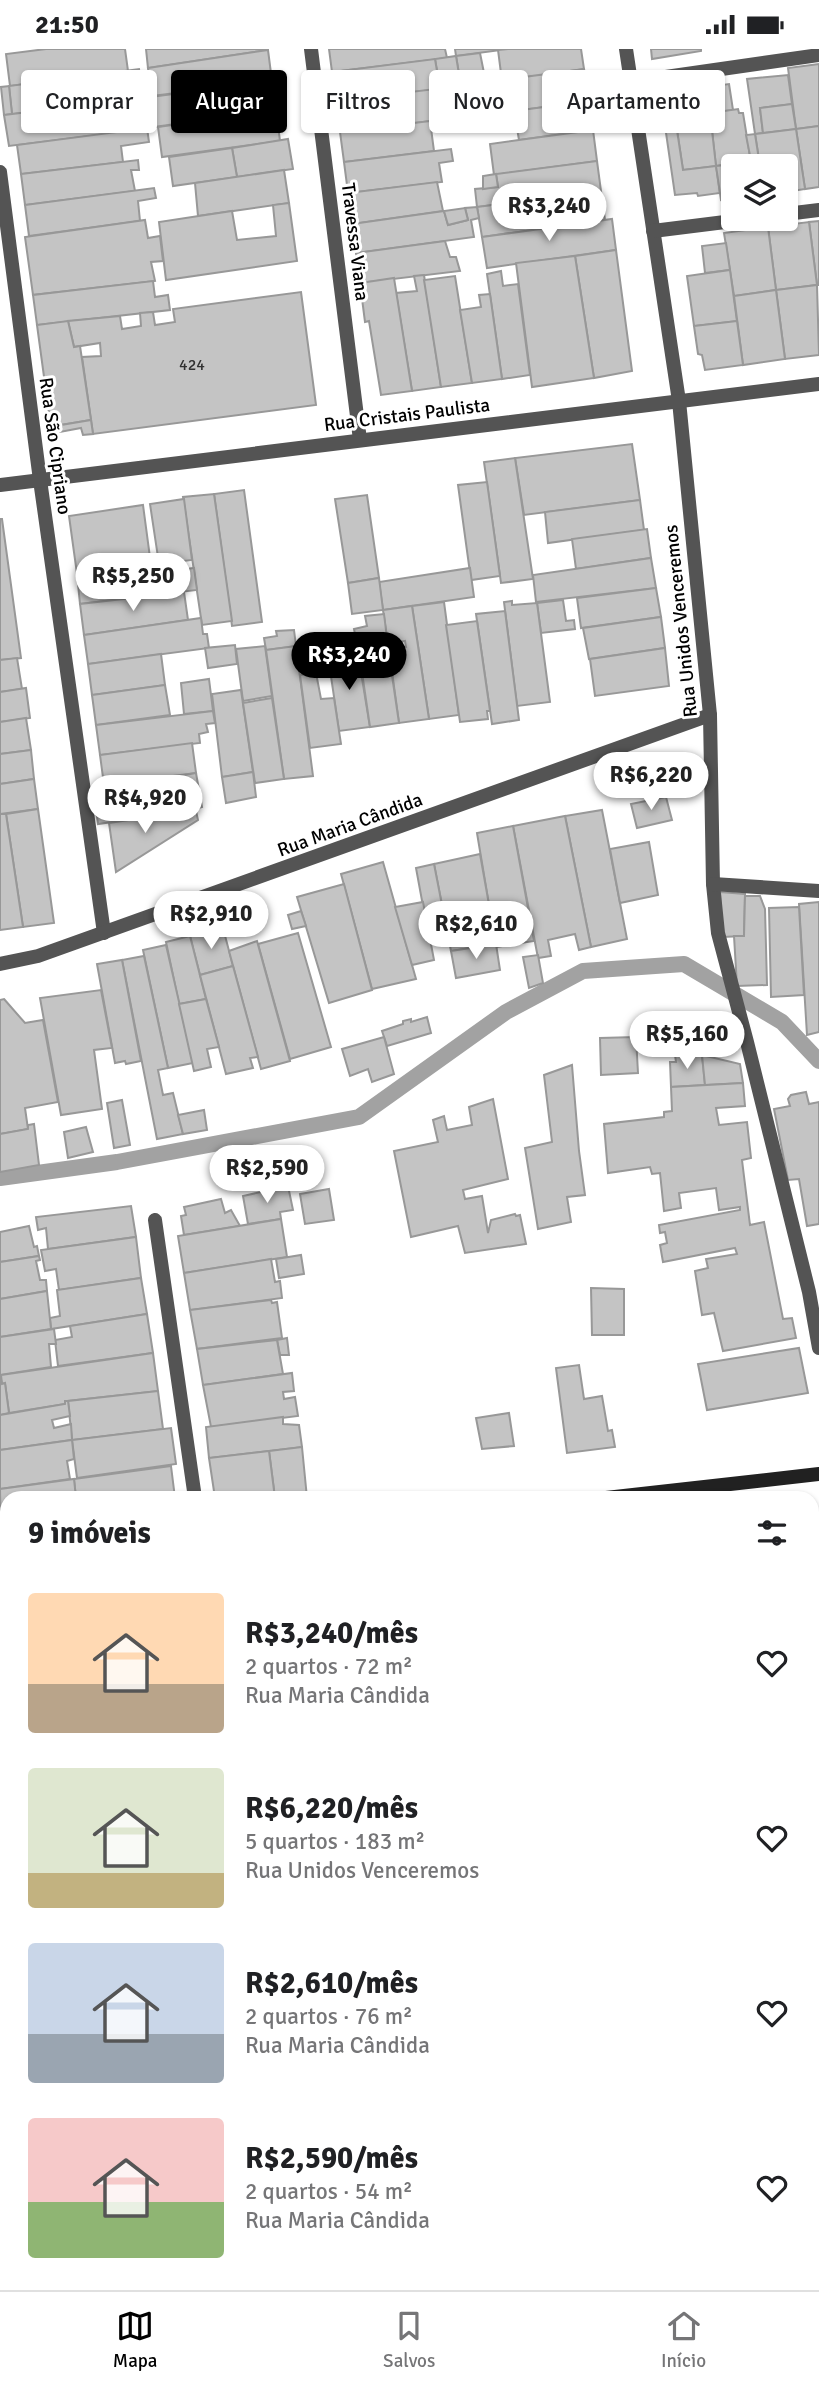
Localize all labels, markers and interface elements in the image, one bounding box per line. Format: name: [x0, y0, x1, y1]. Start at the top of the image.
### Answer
text: 21:50: [35, 9, 99, 41]
chip: Comprar: [21, 70, 157, 133]
chip: Alugar: [171, 70, 287, 133]
chip: Filtros: [301, 70, 415, 133]
chip: Novo: [429, 70, 528, 133]
chip: Apartamento: [542, 70, 725, 133]
map controls: [721, 154, 798, 231]
button: layers: [721, 154, 798, 231]
street label: Travessa Viana: [336, 182, 374, 302]
pin: R$3,240: [484, 183, 614, 243]
text: R$3,240: [507, 191, 591, 220]
house number: 424: [179, 355, 205, 375]
street label: Rua São Cipriano: [33, 376, 77, 516]
street label: Rua Cristais Paulista: [323, 393, 491, 437]
street label: Rua Unidos Venceremos: [659, 524, 703, 718]
pin: R$5,250: [68, 553, 198, 613]
text: R$5,250: [91, 561, 175, 590]
pin: R$3,240: [284, 633, 414, 692]
text: R$3,240: [307, 640, 391, 669]
pin: R$6,220: [586, 753, 716, 812]
text: R$6,220: [609, 760, 693, 789]
pin: R$4,920: [80, 775, 210, 835]
text: R$4,920: [103, 783, 187, 812]
street label: Rua Maria Cândida: [274, 788, 426, 862]
pin: R$2,910: [146, 891, 276, 951]
text: R$2,910: [169, 899, 253, 928]
pin: R$2,610: [411, 901, 541, 961]
text: R$2,610: [434, 909, 518, 938]
pin: R$5,160: [622, 1011, 752, 1071]
text: R$5,160: [645, 1019, 729, 1048]
pin: R$2,590: [202, 1145, 332, 1205]
text: R$2,590: [225, 1153, 309, 1182]
icon: filters: [753, 1514, 791, 1552]
text: 9 imóveis: [28, 1515, 151, 1552]
text: R$3,240/mês: [245, 1615, 418, 1652]
icon: home: [84, 1621, 168, 1705]
icon: heart: [753, 1644, 791, 1682]
text: 2 quartos · 72 m²: [245, 1652, 413, 1681]
text: Rua Maria Cândida: [245, 1681, 430, 1710]
text: R$6,220/mês: [245, 1790, 418, 1827]
icon: home: [84, 1796, 168, 1880]
icon: heart: [753, 1819, 791, 1857]
text: 5 quartos · 183 m²: [245, 1827, 425, 1856]
text: Rua Unidos Venceremos: [245, 1856, 479, 1885]
text: R$2,610/mês: [245, 1965, 418, 2002]
icon: home: [84, 1971, 168, 2055]
icon: heart: [753, 1994, 791, 2032]
text: 2 quartos · 76 m²: [245, 2002, 413, 2031]
text: Rua Maria Cândida: [245, 2031, 430, 2060]
text: R$2,590/mês: [245, 2140, 418, 2177]
icon: home: [84, 2146, 168, 2230]
icon: heart: [753, 2169, 791, 2207]
text: 2 quartos · 54 m²: [245, 2177, 413, 2206]
text: Rua Maria Cândida: [245, 2206, 430, 2235]
tab: Mapa: [113, 2307, 157, 2373]
tab: Salvos: [383, 2307, 435, 2373]
tab: Início: [661, 2307, 706, 2373]

